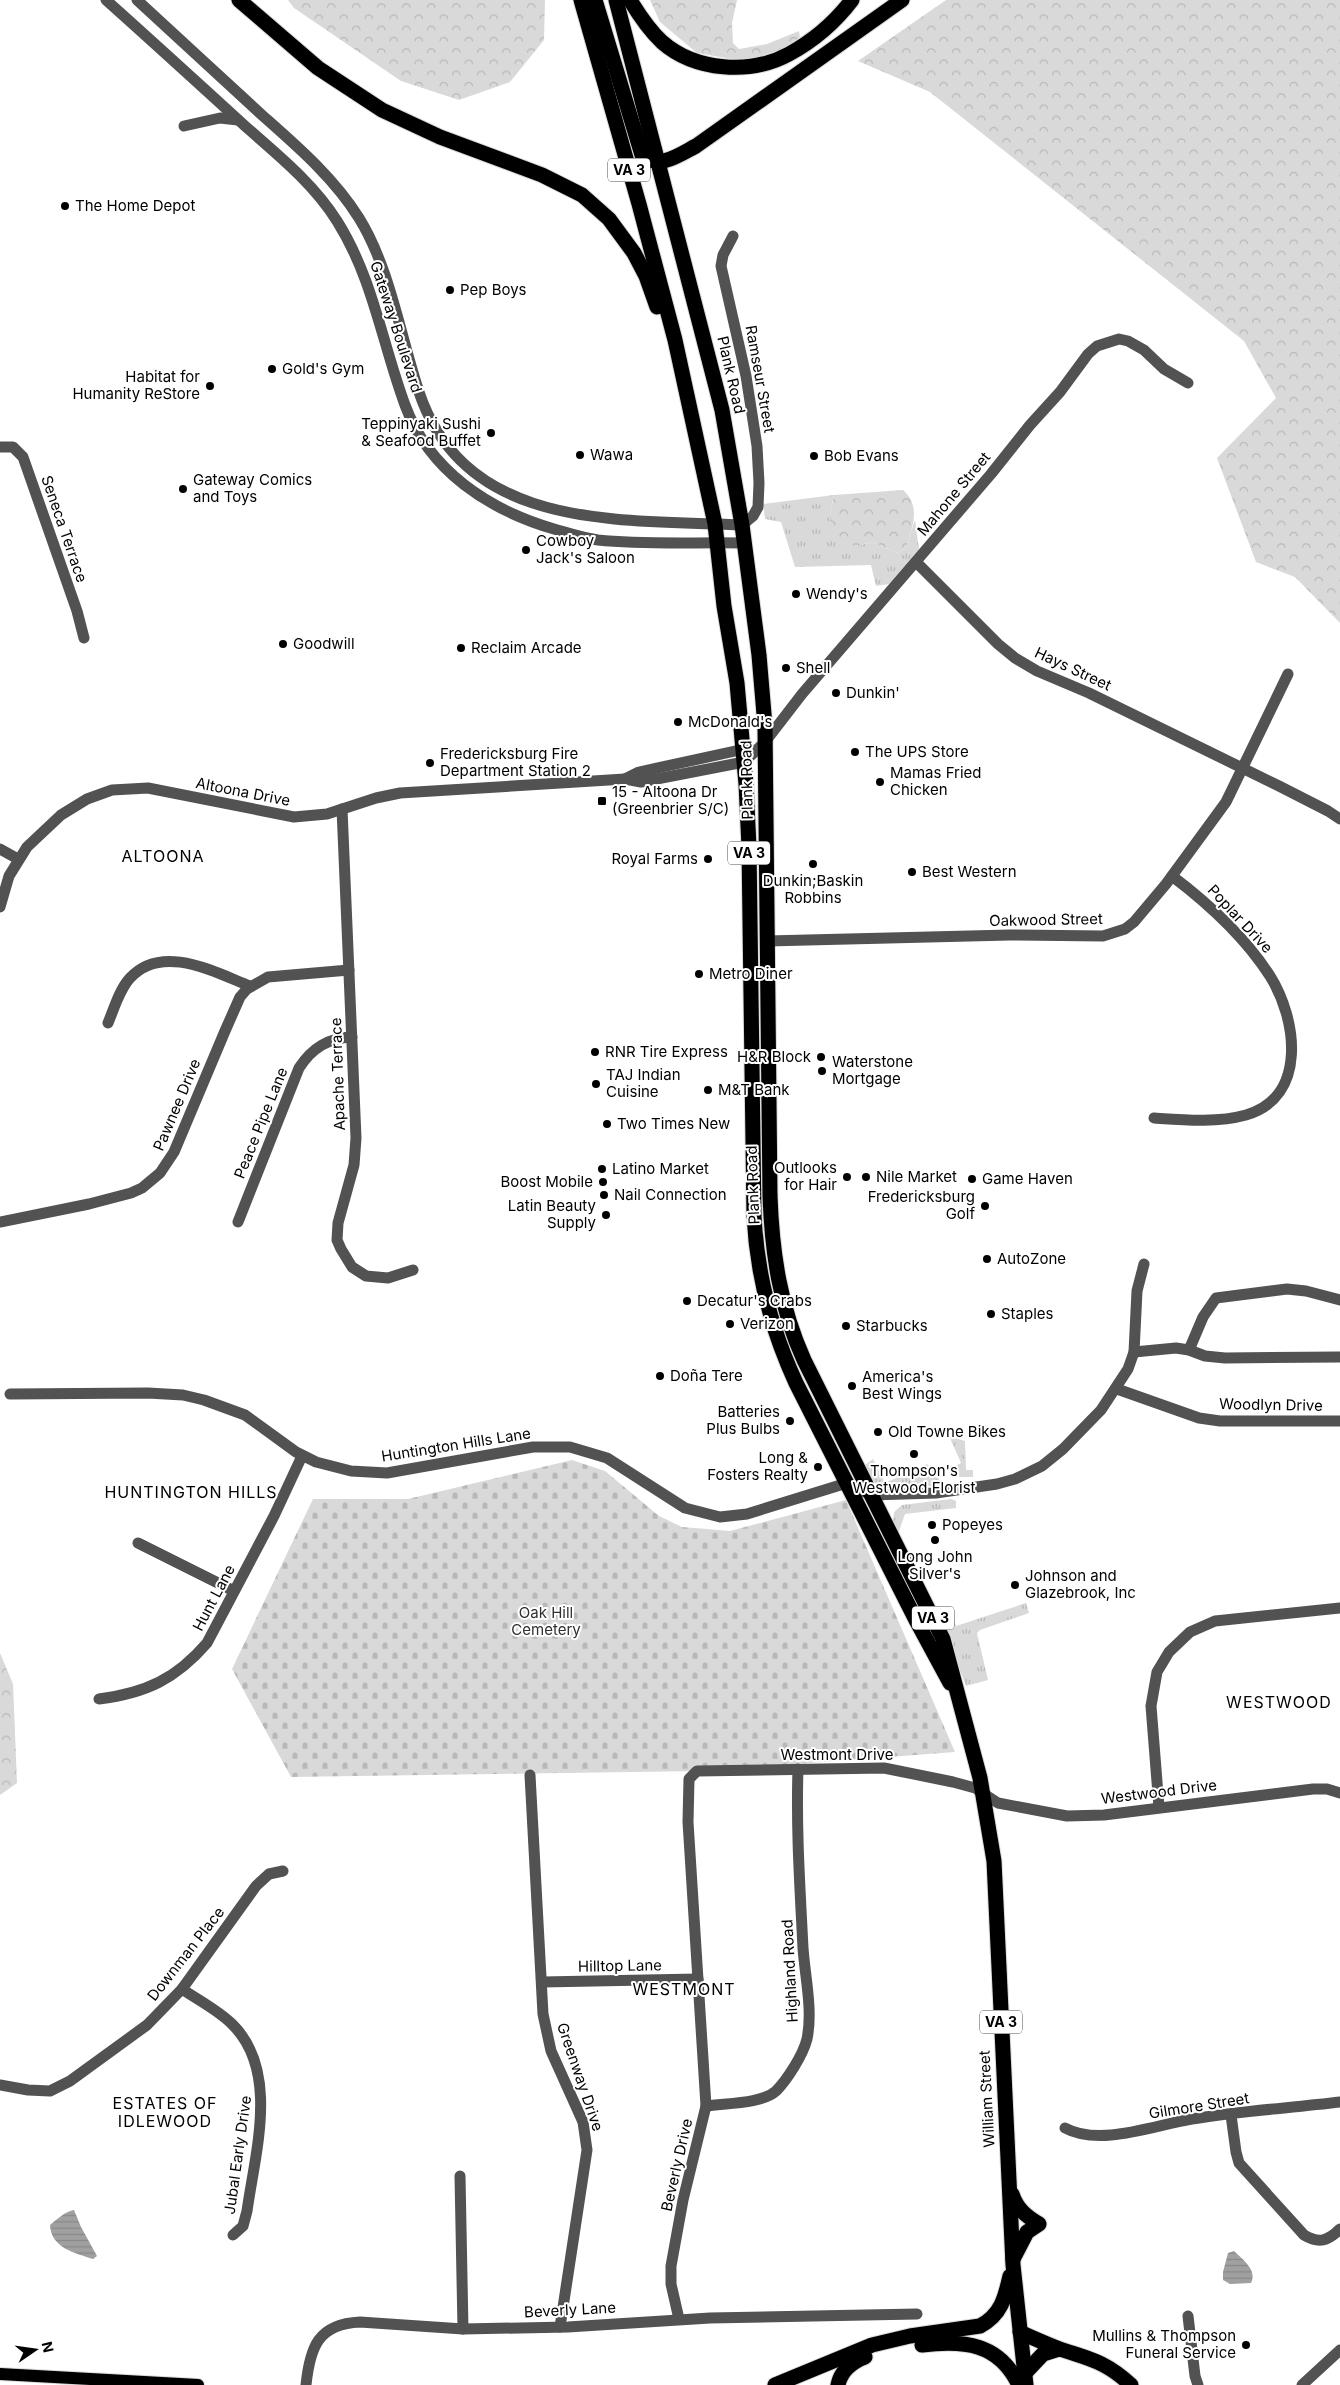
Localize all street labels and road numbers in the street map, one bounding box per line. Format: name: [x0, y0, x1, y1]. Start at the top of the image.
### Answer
road number: VA 3: [608, 158, 650, 182]
street label: Gateway Boulevard: [366, 259, 427, 395]
street label: Ramseur Street: [742, 324, 779, 434]
street label: Plank Road: [713, 334, 750, 416]
street label: Mahone Street: [913, 448, 994, 540]
street label: Seneca Terrace: [37, 473, 92, 585]
street label: Hays Street: [1032, 643, 1115, 695]
street label: Plank Road: [736, 740, 757, 820]
street label: Altoona Drive: [194, 773, 292, 810]
road number: VA 3: [728, 841, 770, 864]
street label: Poplar Drive: [1204, 880, 1277, 957]
street label: Oakwood Street: [989, 909, 1103, 930]
street label: Apache Terrace: [326, 1017, 349, 1131]
street label: Pawnee Drive: [149, 1056, 204, 1154]
street label: Peace Pipe Lane: [230, 1064, 291, 1181]
street label: Plank Road: [742, 1145, 763, 1225]
street label: Woodlyn Drive: [1219, 1394, 1323, 1415]
street label: Huntington Hills Lane: [380, 1423, 532, 1466]
street label: Hunt Lane: [188, 1561, 239, 1634]
road number: VA 3: [912, 1606, 954, 1630]
street label: Westmont Drive: [781, 1745, 893, 1764]
street label: Westwood Drive: [1100, 1775, 1218, 1808]
street label: Downman Place: [143, 1903, 228, 2005]
street label: Highland Road: [777, 1919, 802, 2023]
street label: Hilltop Lane: [578, 1955, 662, 1976]
road number: VA 3: [980, 2010, 1022, 2034]
street label: Greenway Drive: [553, 2020, 608, 2133]
street label: William Street: [974, 2050, 999, 2148]
street label: Gilmore Street: [1147, 2088, 1251, 2123]
street label: Jubal Early Drive: [220, 2094, 255, 2216]
street label: Beverly Drive: [657, 2117, 696, 2213]
street label: Beverly Lane: [524, 2298, 616, 2321]

